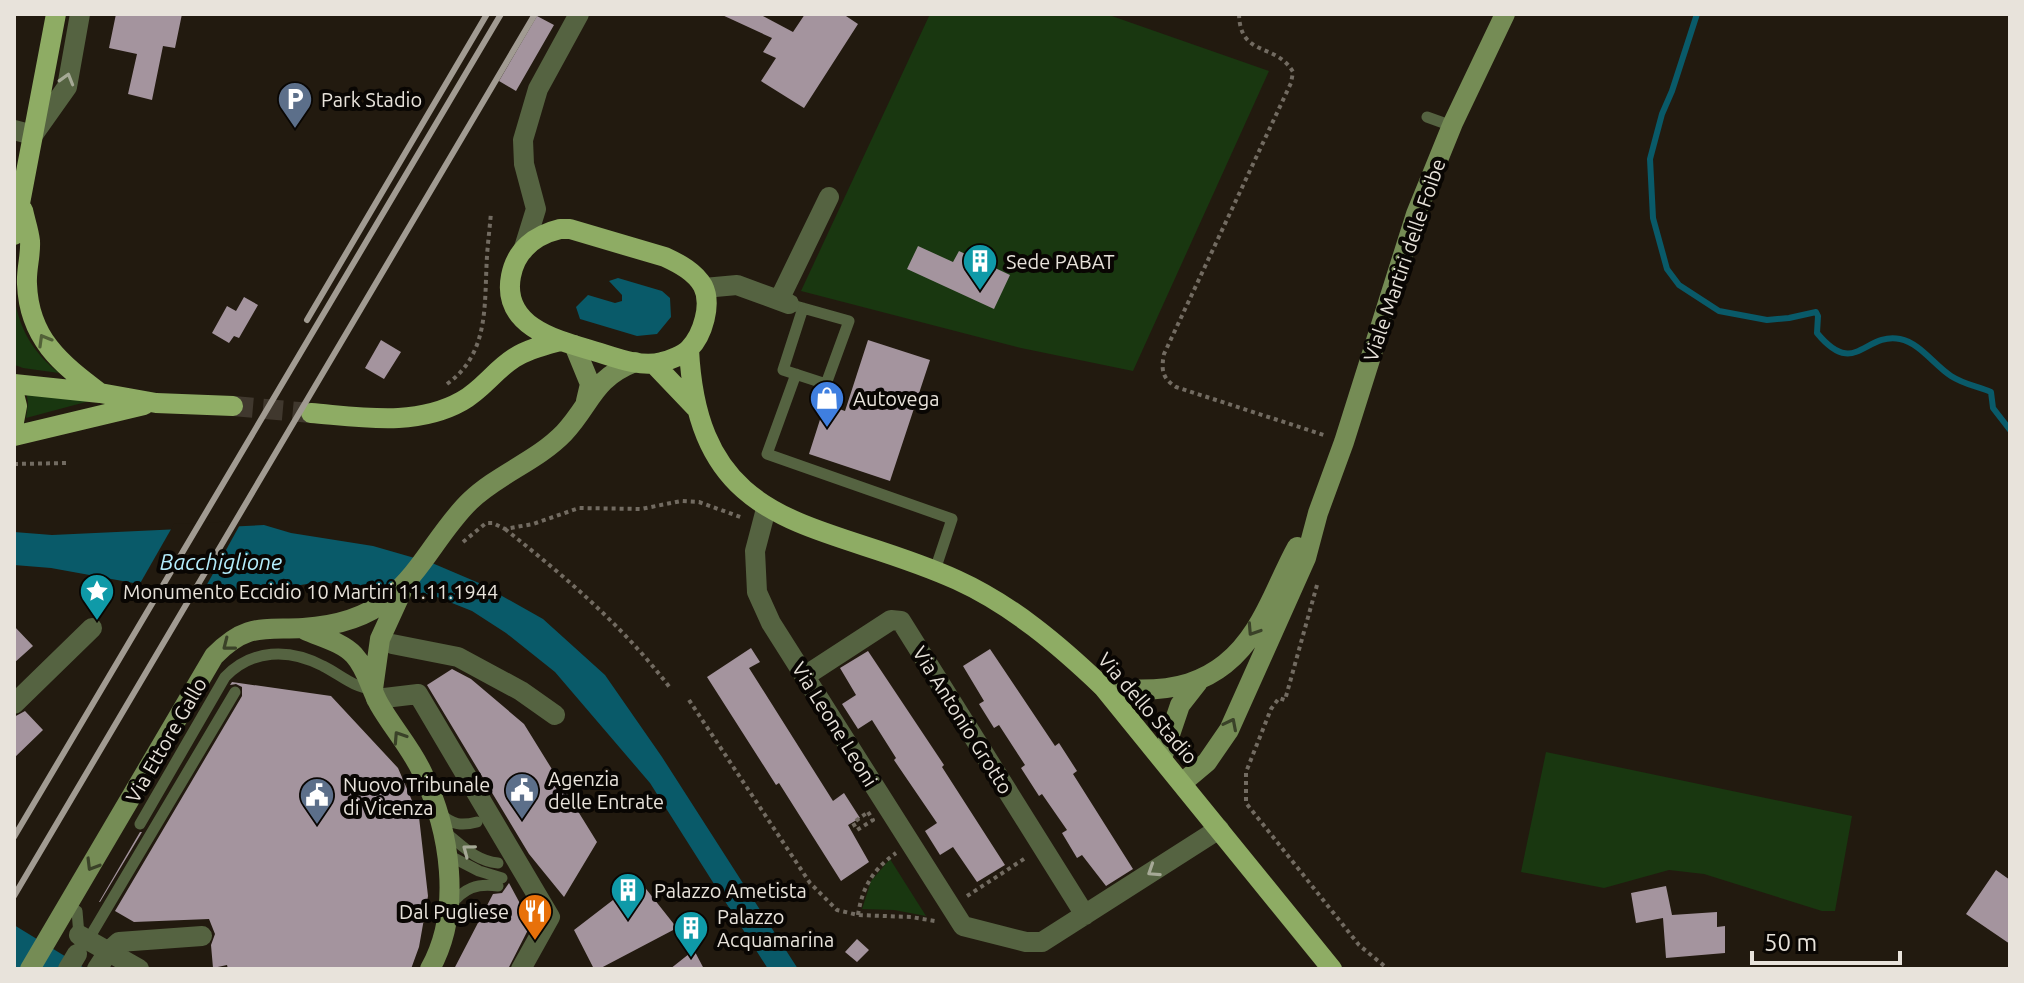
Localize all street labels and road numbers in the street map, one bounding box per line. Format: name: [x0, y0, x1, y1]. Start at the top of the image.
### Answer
street label: Viale Martiri delle Foibe: [1358, 156, 1450, 364]
street label: Via Antonio Grotto: [908, 642, 1018, 798]
street label: Via dello Stadio: [1094, 648, 1202, 768]
street label: Via Leone Leoni: [788, 658, 882, 790]
street label: Via Ettore Gallo: [121, 673, 211, 807]

